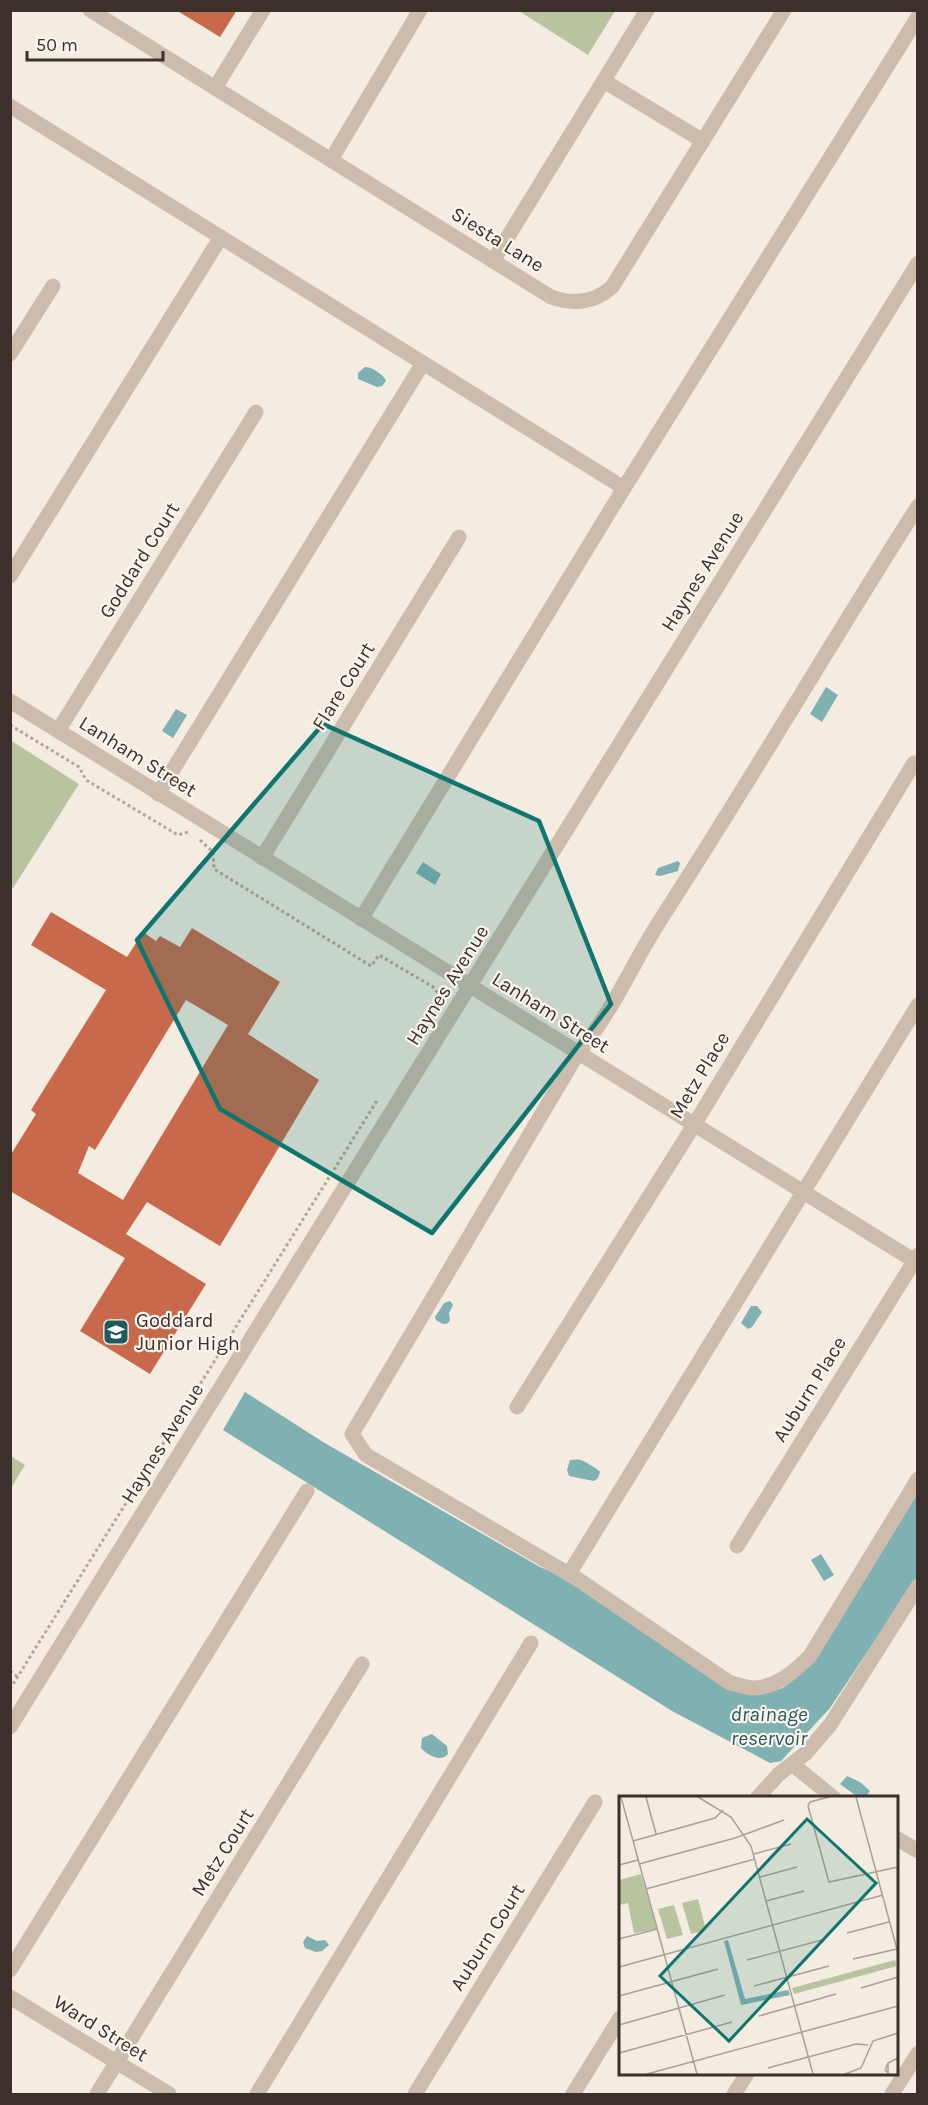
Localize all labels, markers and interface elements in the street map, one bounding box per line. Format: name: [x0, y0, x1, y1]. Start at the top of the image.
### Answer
scale bar: [27, 24, 164, 62]
text: 50 m: [36, 34, 78, 56]
street label: Siesta Lane: [447, 202, 548, 277]
street label: Goddard Court: [95, 498, 185, 623]
street label: Haynes Avenue: [656, 507, 749, 636]
street label: Flare Court: [307, 638, 380, 735]
street label: Lanham Street: [75, 711, 201, 802]
street label: Haynes Avenue: [401, 921, 494, 1050]
street label: Lanham Street: [488, 967, 614, 1058]
street label: Metz Place: [665, 1028, 734, 1123]
place label: Goddard Junior High: [136, 1309, 240, 1355]
school or university icon: Goddard Junior High: [101, 1317, 131, 1347]
street label: Auburn Place: [768, 1332, 851, 1446]
street label: Haynes Avenue: [116, 1379, 209, 1508]
water label: drainage reservoir: [730, 1702, 808, 1750]
inset map: [619, 1796, 898, 2075]
street label: Metz Court: [186, 1804, 259, 1900]
street label: Auburn Court: [445, 1879, 530, 1995]
street label: Ward Street: [49, 1990, 153, 2067]

